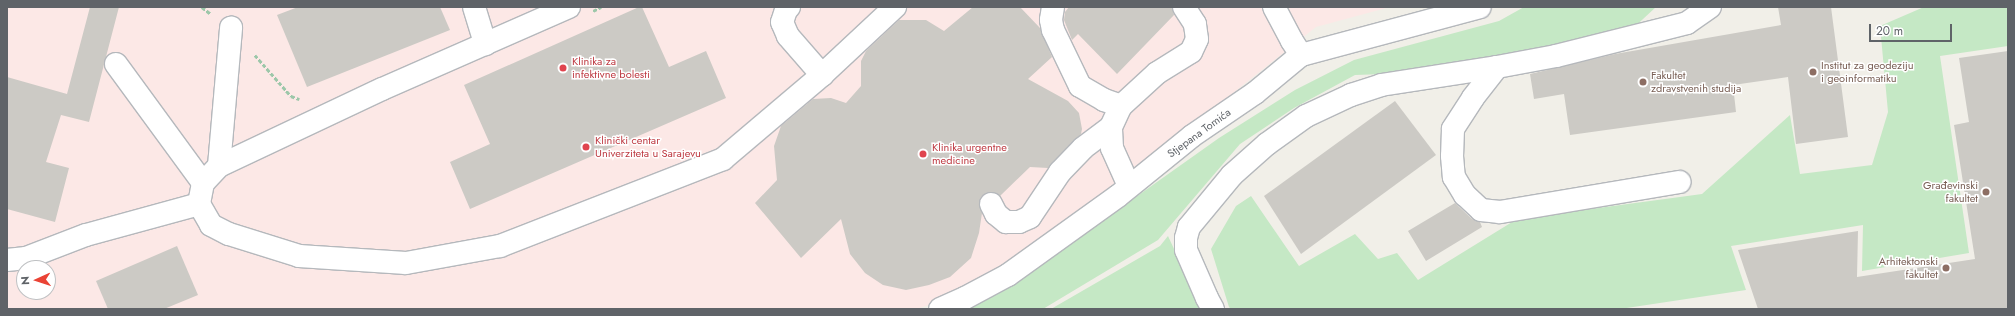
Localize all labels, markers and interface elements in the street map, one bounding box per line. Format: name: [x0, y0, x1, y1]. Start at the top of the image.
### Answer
scale bar: [1871, 16, 1954, 42]
text: 20 m: [1876, 22, 1903, 40]
place label: Klinika za infektivne bolesti: [572, 55, 650, 81]
place label: Institut za geodeziju i geoinformatiku: [1821, 59, 1914, 85]
marker: Klinika za infektivne bolesti: [557, 62, 569, 74]
marker: Institut za geodeziju i geoinformatiku: [1808, 67, 1818, 77]
place label: Fakultet zdravstvenih studija: [1651, 69, 1741, 95]
marker: Fakultet zdravstvenih studija: [1638, 77, 1648, 87]
street label: Stjepana Tomića: [1165, 106, 1233, 160]
place label: Klinički centar Univerziteta u Sarajevu: [595, 134, 701, 160]
marker: Klinički centar Univerziteta u Sarajevu: [580, 141, 592, 153]
place label: Klinika urgentne medicine: [932, 141, 1007, 167]
marker: Klinika urgentne medicine: [917, 148, 929, 160]
place label: Građevinski fakultet: [1923, 179, 1978, 205]
marker: Građevinski fakultet: [1981, 187, 1991, 197]
place label: Arhitektonski fakultet: [1879, 255, 1938, 281]
north arrow: [16, 260, 56, 300]
marker: Arhitektonski fakultet: [1941, 263, 1951, 273]
text: N: [17, 276, 33, 285]

